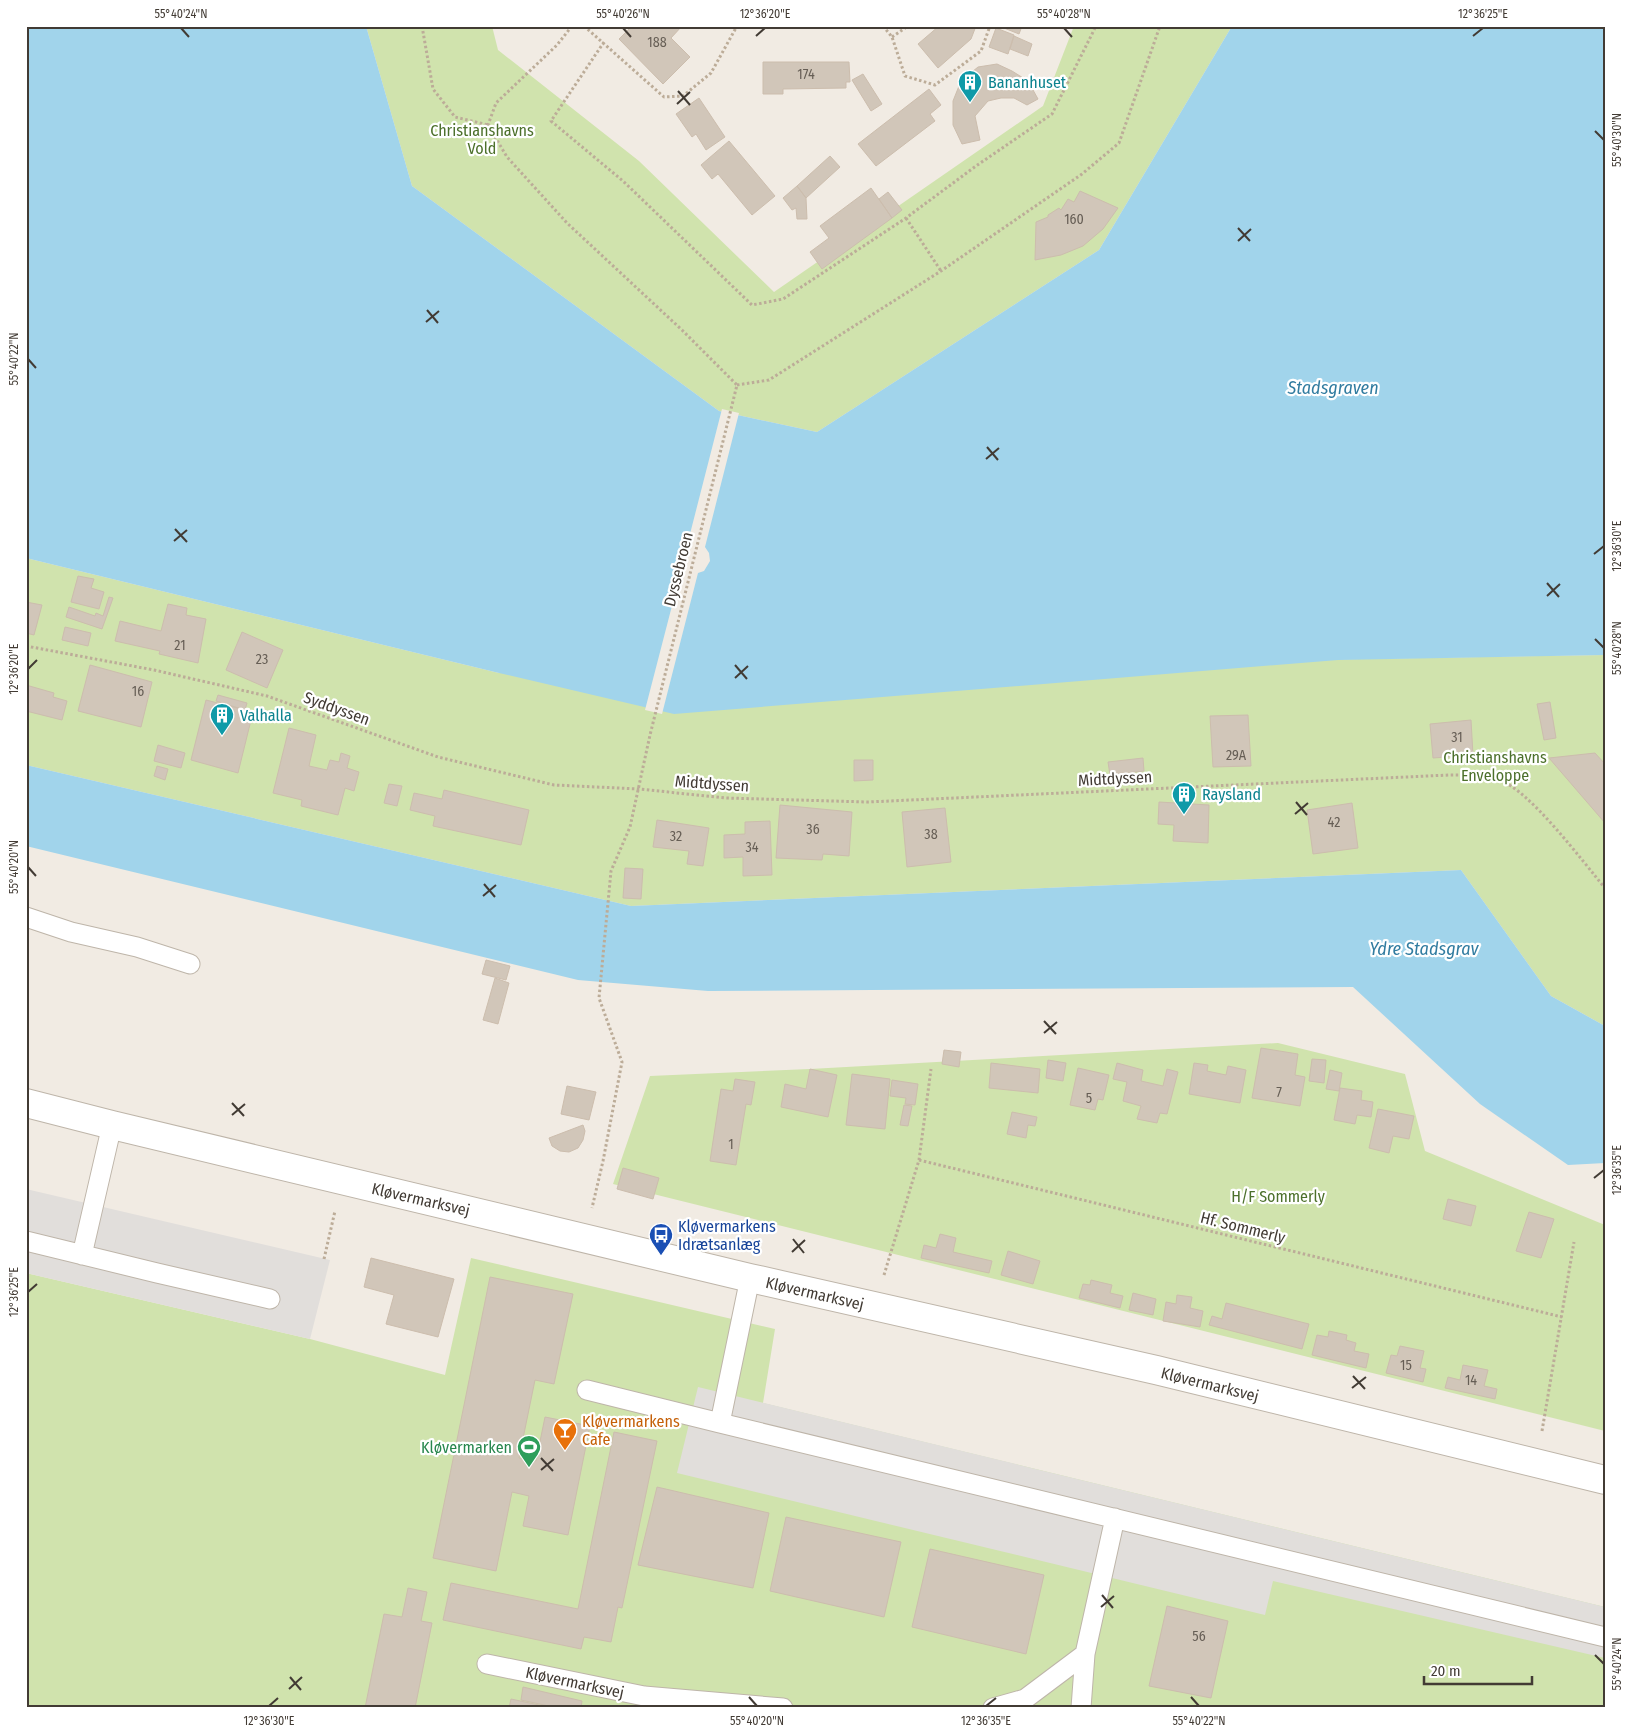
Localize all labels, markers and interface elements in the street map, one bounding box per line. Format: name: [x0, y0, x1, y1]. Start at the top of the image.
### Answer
text: 55°40'24"N: [155, 7, 207, 21]
text: 55°40'26"N: [596, 7, 650, 21]
text: 12°36'20"E: [740, 7, 791, 21]
text: 55°40'28"N: [1037, 7, 1091, 21]
text: 12°36'25"E: [1458, 7, 1508, 21]
house number: 188: [647, 34, 667, 51]
house number: 174: [797, 66, 815, 83]
building icon: Bananhuset: [957, 69, 983, 103]
place label: Bananhuset: [988, 73, 1067, 92]
text: 55°40'30"N: [1610, 113, 1624, 167]
park label: Christianshavns Vold: [430, 121, 534, 158]
house number: 160: [1064, 211, 1084, 228]
text: 55°40'22"N: [7, 332, 21, 386]
water label: Stadsgraven: [1286, 377, 1379, 399]
text: 12°36'30"E: [1610, 520, 1624, 571]
street label: Dyssebroen: [660, 530, 697, 608]
text: 55°40'28"N: [1610, 621, 1624, 675]
house number: 21: [174, 637, 186, 654]
text: 12°36'20"E: [7, 643, 21, 694]
house number: 23: [256, 651, 268, 668]
house number: 16: [132, 683, 144, 700]
street label: Syddyssen: [301, 688, 372, 729]
building icon: Valhalla: [209, 702, 235, 736]
place label: Valhalla: [240, 706, 292, 725]
house number: 31: [1451, 729, 1463, 746]
house number: 29A: [1226, 747, 1247, 764]
park label: Christianshavns Enveloppe: [1443, 748, 1547, 785]
street label: Midtdyssen: [1077, 767, 1153, 790]
street label: Midtdyssen: [674, 771, 750, 796]
building icon: Raysland: [1171, 781, 1197, 815]
place label: Raysland: [1202, 785, 1261, 804]
house number: 42: [1328, 814, 1340, 831]
house number: 36: [806, 821, 820, 838]
house number: 38: [924, 826, 938, 843]
house number: 32: [670, 828, 682, 845]
house number: 34: [745, 839, 759, 856]
text: 55°40'20"N: [7, 840, 21, 894]
water label: Ydre Stadsgrav: [1369, 938, 1480, 960]
house number: 7: [1276, 1084, 1282, 1101]
house number: 5: [1086, 1090, 1092, 1107]
house number: 1: [728, 1136, 734, 1153]
text: 12°36'35"E: [1610, 1145, 1624, 1195]
street label: Kløvermarksvej: [370, 1179, 472, 1220]
park label: H/F Sommerly: [1231, 1187, 1326, 1206]
street label: Hf. Sommerly: [1199, 1208, 1288, 1247]
place label: Kløvermarkens Idrætsanlæg: [678, 1217, 776, 1254]
bus stop icon: Kløvermarkens Idrætsanlæg: [648, 1222, 674, 1256]
text: 12°36'25"E: [7, 1267, 21, 1317]
street label: Kløvermarksvej: [764, 1273, 866, 1314]
house number: 15: [1400, 1357, 1412, 1374]
street label: Kløvermarksvej: [1159, 1363, 1261, 1406]
house number: 14: [1465, 1372, 1477, 1389]
place label: Kløvermarkens Cafe: [582, 1412, 680, 1449]
bar icon: Kløvermarkens Cafe: [552, 1417, 578, 1451]
sports icon: Kløvermarken: [516, 1434, 542, 1468]
place label: Kløvermarken: [421, 1438, 512, 1457]
house number: 56: [1192, 1628, 1206, 1645]
text: 55°40'24"N: [1610, 1638, 1624, 1690]
scale bar: [1424, 1654, 1531, 1686]
text: 20 m: [1431, 1662, 1461, 1680]
street label: Kløvermarksvej: [524, 1663, 626, 1702]
text: 12°36'30"E: [244, 1714, 295, 1728]
text: 55°40'20"N: [730, 1714, 784, 1728]
text: 12°36'35"E: [961, 1714, 1011, 1728]
text: 55°40'22"N: [1172, 1714, 1226, 1728]

